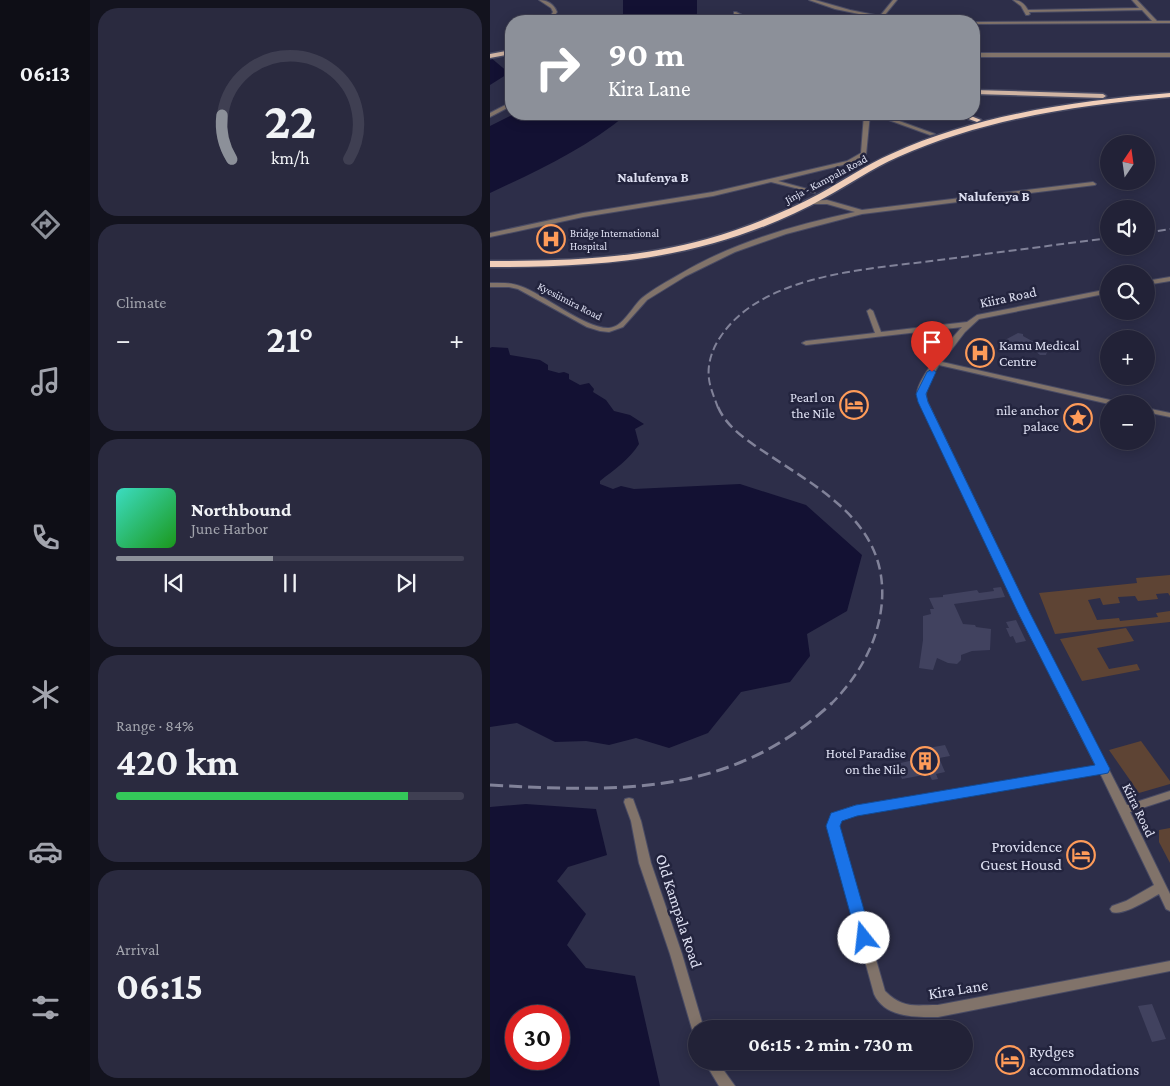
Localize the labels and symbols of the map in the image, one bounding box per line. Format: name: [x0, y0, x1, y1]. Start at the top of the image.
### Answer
north arrow: [1100, 135, 1155, 190]
street label: Jinja - Kampala Road: [782, 152, 870, 207]
district label: Nalufenya B: [617, 169, 689, 185]
district label: Nalufenya B: [958, 188, 1030, 204]
hospital icon: Bridge International Hospital: [536, 224, 566, 254]
place label: Bridge International Hospital: [570, 227, 659, 253]
street label: Kyesiimira Road: [535, 280, 604, 323]
street label: Kiira Road: [978, 283, 1038, 311]
pin: [911, 321, 953, 372]
place label: Kamu Medical Centre: [999, 337, 1080, 369]
hospital icon: Kamu Medical Centre: [965, 338, 995, 368]
place label: Pearl on the Nile: [790, 389, 835, 421]
hotel icon: Pearl on the Nile: [839, 390, 869, 420]
place label: nile anchor palace: [996, 402, 1059, 434]
place icon: nile anchor palace: [1063, 403, 1093, 433]
place label: Hotel Paradise on the Nile: [826, 745, 906, 777]
building icon: Hotel Paradise on the Nile: [910, 746, 940, 776]
street label: Kiira Road: [1119, 781, 1159, 840]
place label: Providence Guest Housd: [980, 838, 1063, 873]
hotel icon: Providence Guest Housd: [1066, 840, 1096, 870]
street label: Old Kampala Road: [652, 852, 706, 971]
position arrow: [837, 911, 889, 963]
street label: Kira Lane: [927, 976, 989, 1002]
speed limit sign: 30: [505, 1005, 570, 1070]
place label: Rydges accommodations: [1029, 1043, 1139, 1078]
hotel icon: Rydges accommodations: [995, 1045, 1025, 1075]

